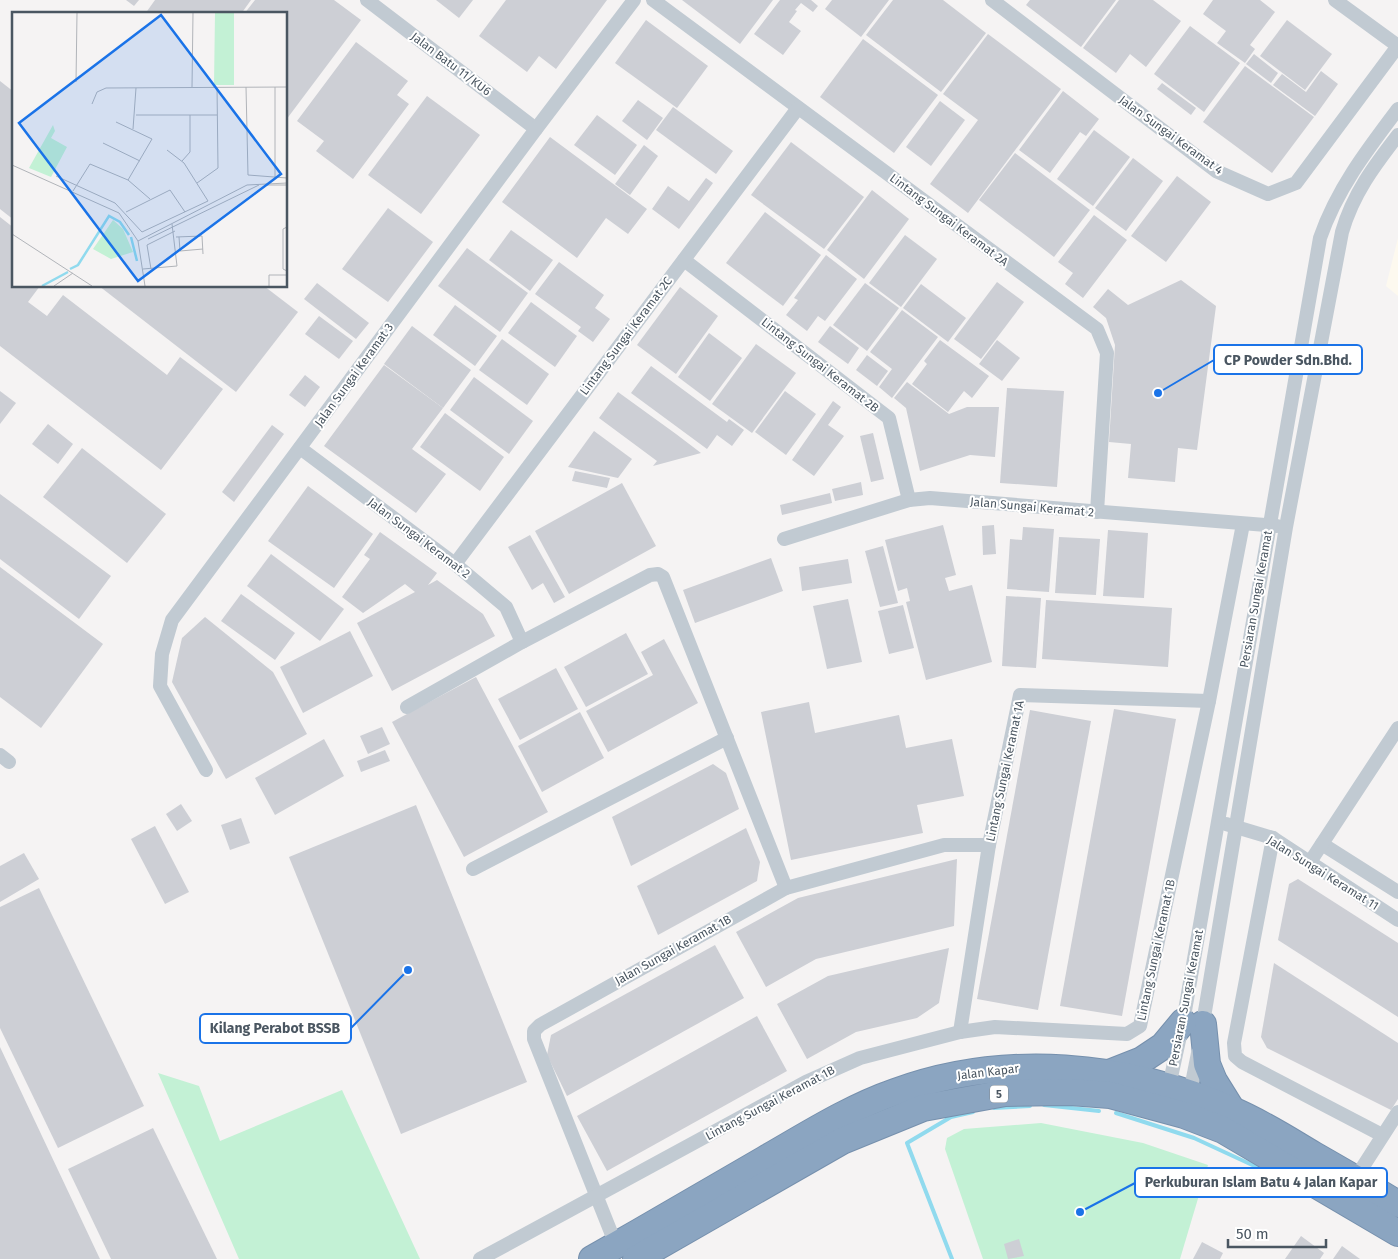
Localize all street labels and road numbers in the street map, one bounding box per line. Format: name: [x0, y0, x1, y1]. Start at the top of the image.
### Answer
street label: Jalan Batu 11/KU6: [408, 29, 494, 99]
street label: Jalan Sungai Keramat 4: [1116, 93, 1226, 178]
street label: Lintang Sungai Keramat 2A: [887, 171, 1011, 269]
street label: Lintang Sungai Keramat 2C: [577, 274, 675, 398]
street label: Lintang Sungai Keramat 2B: [759, 315, 881, 415]
street label: Jalan Sungai Keramat 3: [312, 321, 396, 429]
street label: Jalan Sungai Keramat 2: [365, 495, 473, 581]
street label: Jalan Sungai Keramat 2: [969, 495, 1095, 519]
street label: Persiaran Sungai Keramat: [1237, 529, 1275, 669]
street label: Lintang Sungai Keramat 1A: [983, 699, 1027, 843]
street label: Jalan Sungai Keramat 11: [1265, 833, 1381, 913]
street label: Lintang Sungai Keramat 1B: [1134, 878, 1178, 1022]
street label: Jalan Sungai Keramat 1B: [612, 912, 734, 988]
street label: Persiaran Sungai Keramat: [1166, 928, 1206, 1068]
street label: Jalan Kapar: [956, 1061, 1020, 1083]
street label: Lintang Sungai Keramat 1B: [703, 1063, 837, 1143]
road number: 5: [990, 1086, 1008, 1102]

